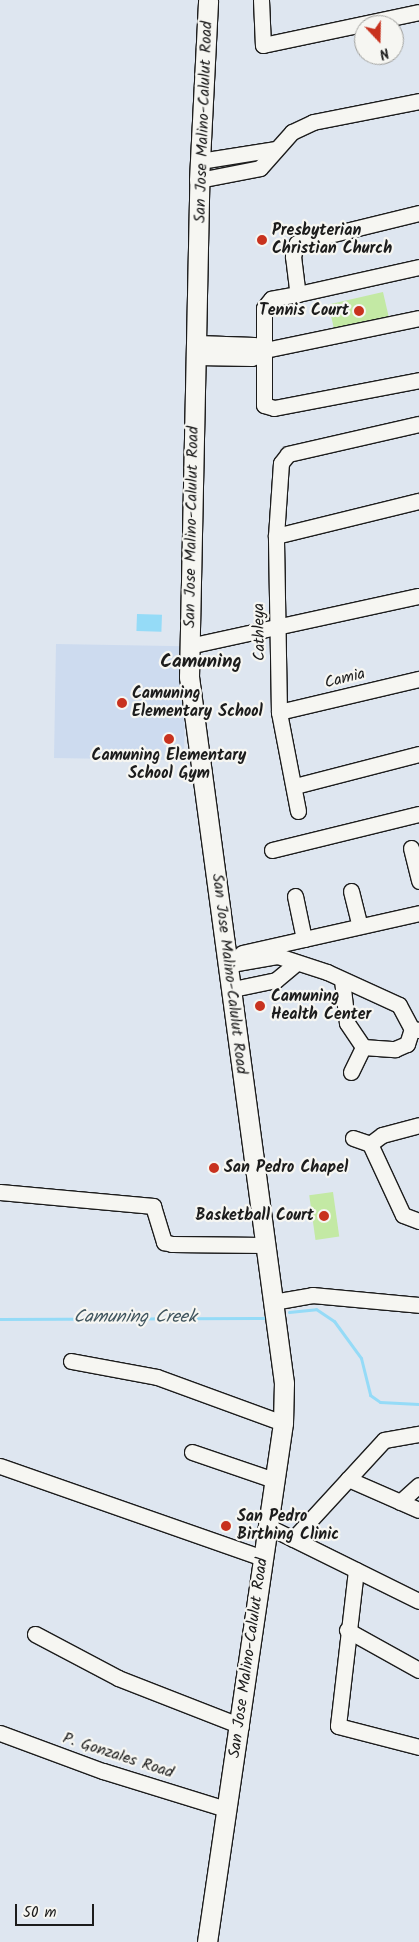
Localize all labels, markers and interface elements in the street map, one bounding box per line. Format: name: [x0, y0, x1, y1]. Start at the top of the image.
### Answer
north arrow: [354, 15, 404, 65]
street label: San Jose Malino-Calulut Road: [191, 21, 217, 223]
text: N: [376, 41, 392, 65]
place label: Presbyterian Christian Church: [272, 221, 392, 259]
marker: Presbyterian Christian Church: [256, 234, 268, 246]
place label: Tennis Court: [259, 301, 349, 321]
marker: Tennis Court: [353, 305, 365, 317]
street label: San Jose Malino-Calulut Road: [181, 426, 203, 628]
street label: Cathleya: [250, 603, 270, 661]
district label: Camuning: [160, 652, 242, 674]
street label: Camia: [323, 665, 367, 693]
place label: Camuning Elementary School: [132, 684, 263, 722]
marker: Camuning Elementary School: [116, 697, 128, 709]
marker: Camuning Elementary School Gym: [163, 733, 175, 745]
place label: Camuning Elementary School Gym: [92, 746, 246, 784]
street label: San Jose Malino-Calulut Road: [207, 873, 251, 1075]
place label: Camuning Health Center: [271, 987, 371, 1025]
marker: Camuning Health Center: [253, 999, 267, 1013]
place label: San Pedro Chapel: [224, 1158, 348, 1178]
marker: San Pedro Chapel: [208, 1162, 220, 1174]
place label: Basketball Court: [196, 1206, 314, 1226]
marker: Basketball Court: [318, 1210, 330, 1222]
water label: Camuning Creek: [74, 1307, 196, 1329]
place label: San Pedro Birthing Clinic: [237, 1507, 339, 1545]
marker: San Pedro Birthing Clinic: [219, 1519, 233, 1533]
street label: San Jose Malino-Calulut Road: [225, 1557, 273, 1759]
street label: P. Gonzales Road: [60, 1729, 176, 1783]
scale bar: [18, 1894, 96, 1926]
text: 50 m: [23, 1901, 57, 1925]

